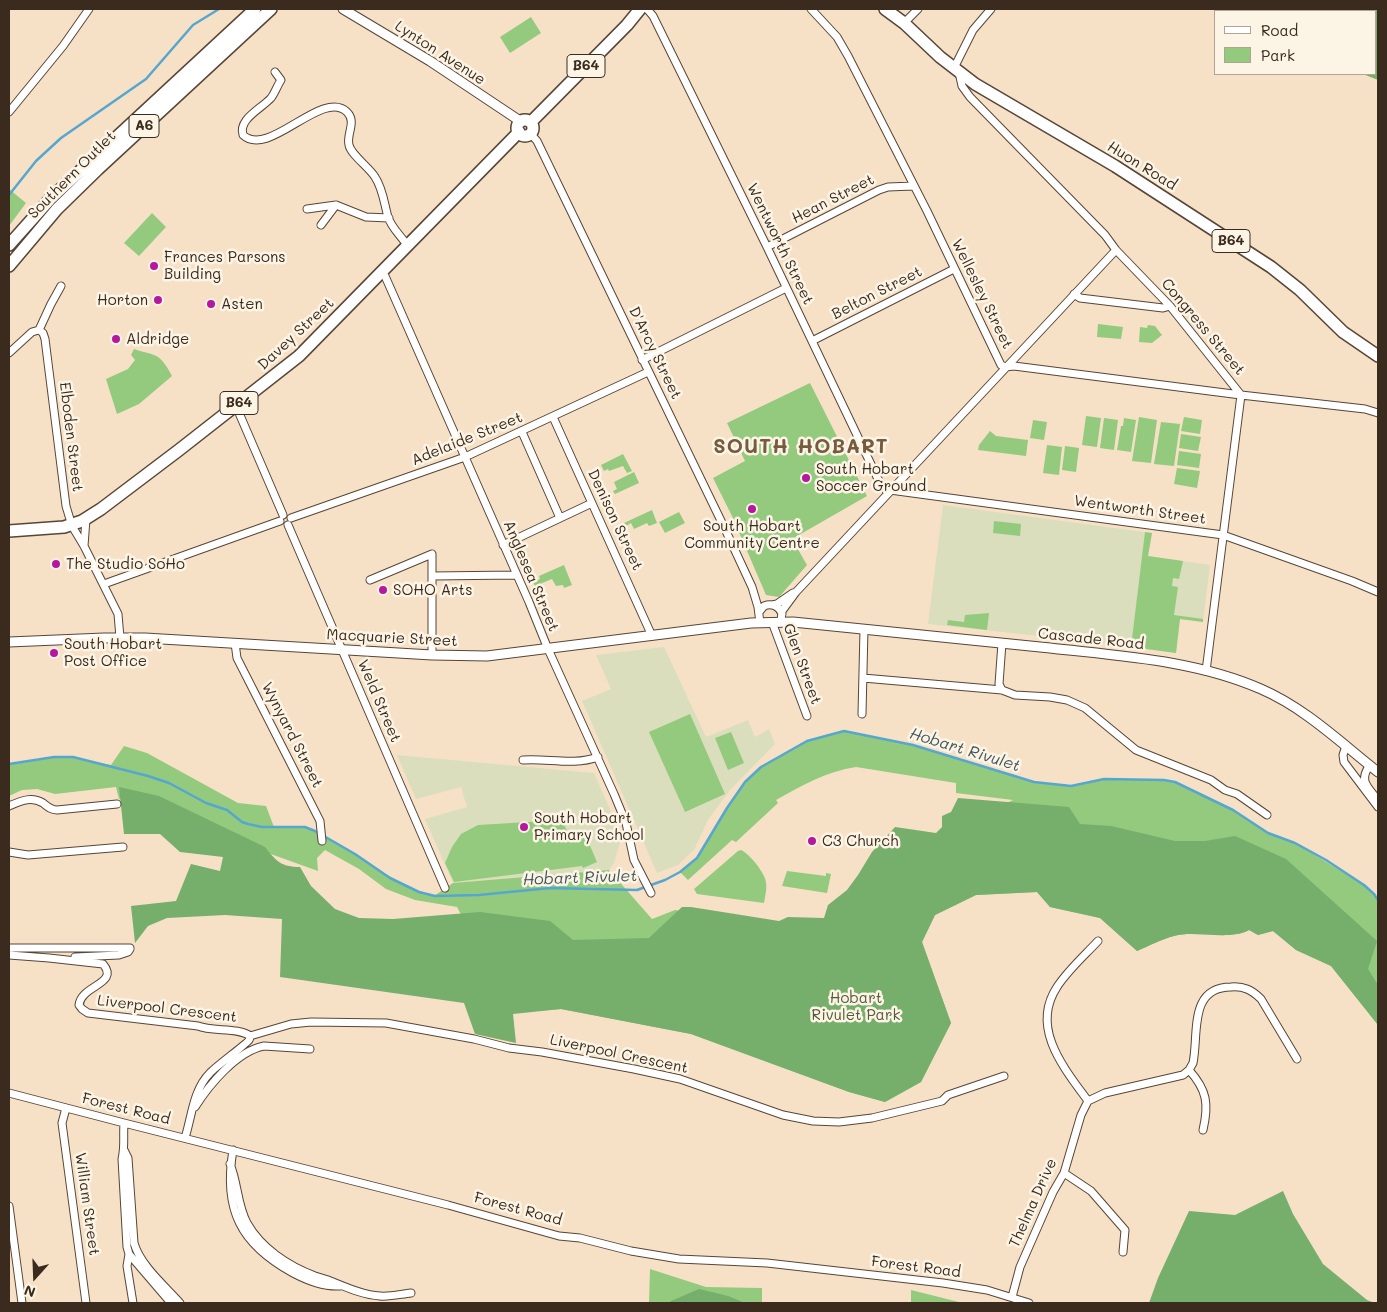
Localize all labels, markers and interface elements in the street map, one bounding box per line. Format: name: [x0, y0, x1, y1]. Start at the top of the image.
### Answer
legend: [1214, 10, 1377, 75]
street label: Lynton Avenue: [391, 17, 489, 89]
text: Road: [1261, 20, 1298, 40]
text: Park: [1261, 45, 1295, 65]
road number: B64: [567, 54, 605, 78]
road number: A6: [129, 114, 159, 138]
street label: Southern Outlet: [24, 127, 120, 223]
street label: Huon Road: [1104, 138, 1180, 194]
street label: Hean Street: [789, 171, 877, 227]
street label: Wentworth Street: [743, 180, 817, 308]
road number: B64: [1212, 230, 1250, 252]
street label: Wellesley Street: [948, 236, 1016, 352]
place label: Frances Parsons Building: [164, 248, 286, 283]
marker: Frances Parsons Building: [148, 260, 160, 272]
street label: Belton Street: [829, 263, 925, 323]
street label: Congress Street: [1157, 275, 1249, 379]
place label: Horton: [97, 291, 148, 309]
marker: Horton: [152, 294, 164, 306]
street label: Davey Street: [254, 294, 338, 374]
place label: Asten: [221, 295, 263, 313]
marker: Asten: [205, 298, 217, 310]
street label: D'Arcy Street: [625, 304, 685, 402]
place label: Aldridge: [126, 330, 189, 348]
marker: Aldridge: [110, 333, 122, 345]
street label: Elboden Street: [55, 381, 87, 493]
road number: B64: [220, 392, 258, 414]
street label: Adelaide Street: [409, 409, 525, 469]
district label: SOUTH HOBART: [712, 435, 890, 459]
place label: South Hobart Soccer Ground: [816, 460, 926, 495]
street label: Denison Street: [584, 467, 646, 573]
marker: South Hobart Soccer Ground: [800, 472, 812, 484]
street label: Wentworth Street: [1073, 492, 1207, 528]
marker: South Hobart Community Centre: [746, 503, 758, 515]
place label: South Hobart Community Centre: [684, 517, 820, 552]
street label: Anglesea Street: [499, 518, 563, 634]
place label: The Studio SoHo: [66, 555, 185, 573]
marker: The Studio SoHo: [50, 558, 62, 570]
place label: SOHO Arts: [393, 581, 472, 599]
marker: SOHO Arts: [377, 584, 389, 596]
street label: Glen Street: [779, 621, 825, 707]
street label: Cascade Road: [1037, 624, 1145, 654]
street label: Macquarie Street: [326, 626, 458, 650]
place label: South Hobart Post Office: [64, 635, 162, 670]
marker: South Hobart Post Office: [48, 647, 60, 659]
street label: Weld Street: [353, 657, 405, 745]
street label: Wynyard Street: [258, 679, 326, 791]
water label: Hobart Rivulet: [907, 724, 1023, 776]
place label: South Hobart Primary School: [534, 809, 644, 844]
marker: South Hobart Primary School: [518, 821, 530, 833]
place label: C3 Church: [822, 832, 898, 850]
marker: C3 Church: [806, 835, 818, 847]
water label: Hobart Rivulet: [522, 866, 638, 890]
park label: Hobart Rivulet Park: [812, 989, 900, 1024]
street label: Liverpool Crescent: [96, 991, 238, 1027]
street label: Liverpool Crescent: [548, 1031, 690, 1077]
street label: Forest Road: [80, 1089, 172, 1129]
street label: William Street: [71, 1151, 103, 1257]
street label: Thelma Drive: [1005, 1156, 1061, 1250]
street label: Forest Road: [472, 1189, 564, 1229]
north arrow: [10, 1252, 60, 1302]
street label: Forest Road: [870, 1253, 962, 1281]
text: N: [21, 1281, 38, 1302]

